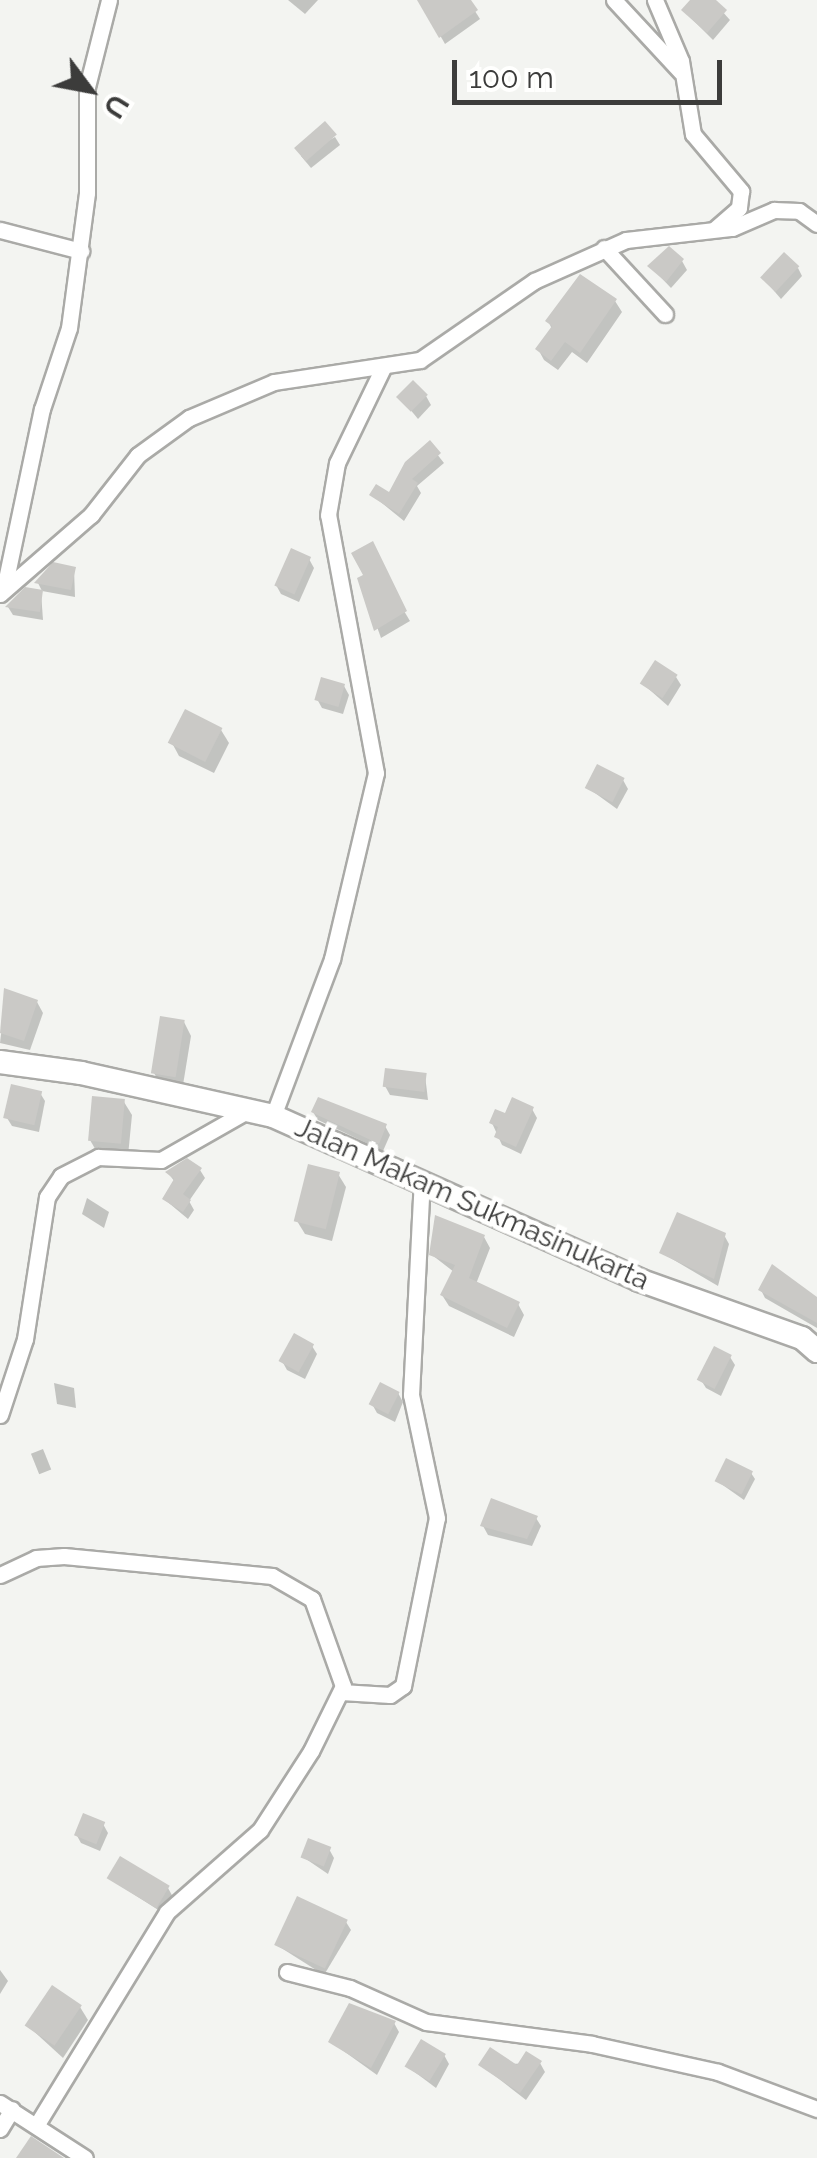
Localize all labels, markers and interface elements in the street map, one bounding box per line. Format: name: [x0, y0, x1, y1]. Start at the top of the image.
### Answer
north arrow: [40, 40, 140, 140]
scale bar: [457, 40, 727, 102]
text: 100 m: [469, 60, 554, 95]
text: U: [96, 89, 135, 124]
street label: Jalan Makam Sukmasinukarta: [290, 1111, 654, 1297]

